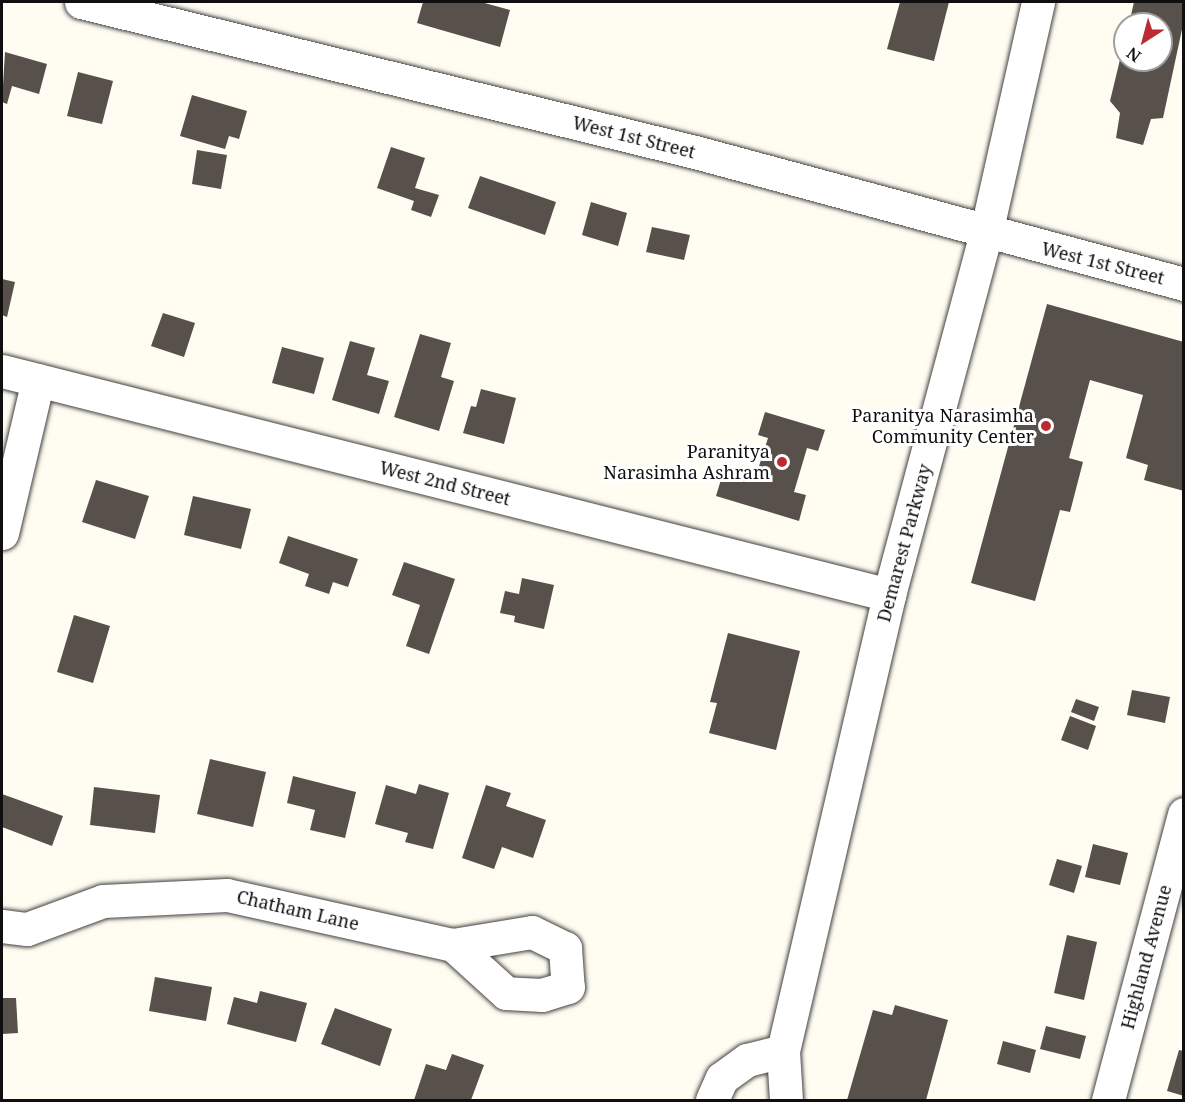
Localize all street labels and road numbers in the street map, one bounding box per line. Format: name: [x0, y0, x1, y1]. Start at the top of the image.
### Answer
street label: West 1st Street: [570, 111, 698, 163]
street label: West 1st Street: [1039, 237, 1167, 289]
street label: West 2nd Street: [377, 456, 513, 510]
street label: Demarest Parkway: [873, 462, 935, 624]
street label: Highland Avenue: [1116, 882, 1176, 1032]
street label: Chatham Lane: [235, 885, 361, 935]

